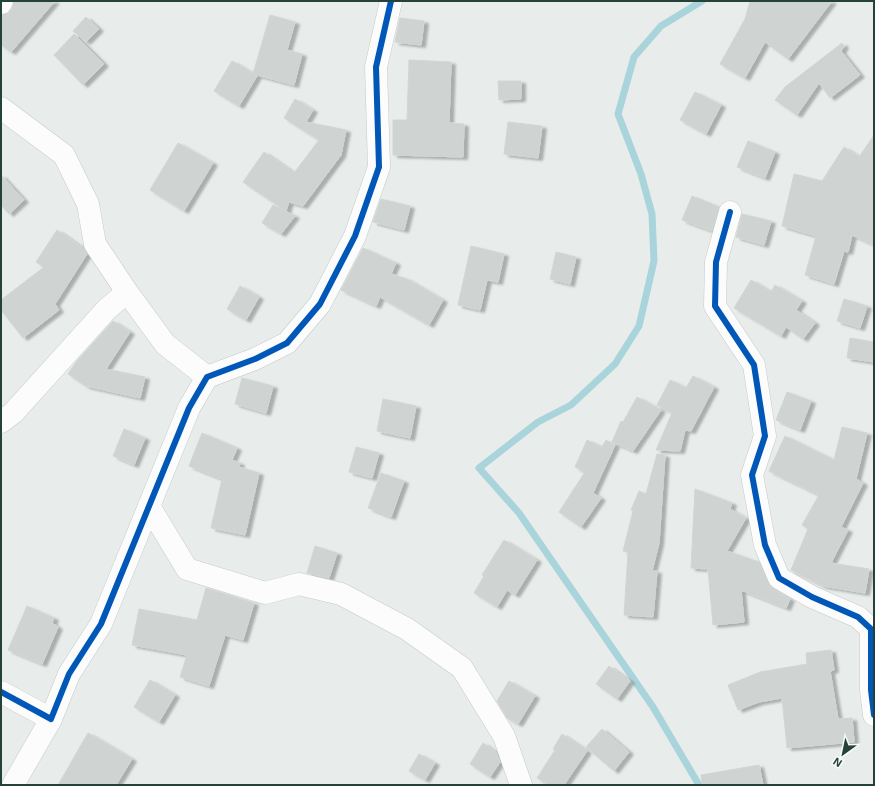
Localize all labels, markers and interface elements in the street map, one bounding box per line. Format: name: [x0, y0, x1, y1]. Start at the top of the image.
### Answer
north arrow: [823, 734, 863, 774]
text: N: [830, 755, 844, 770]

